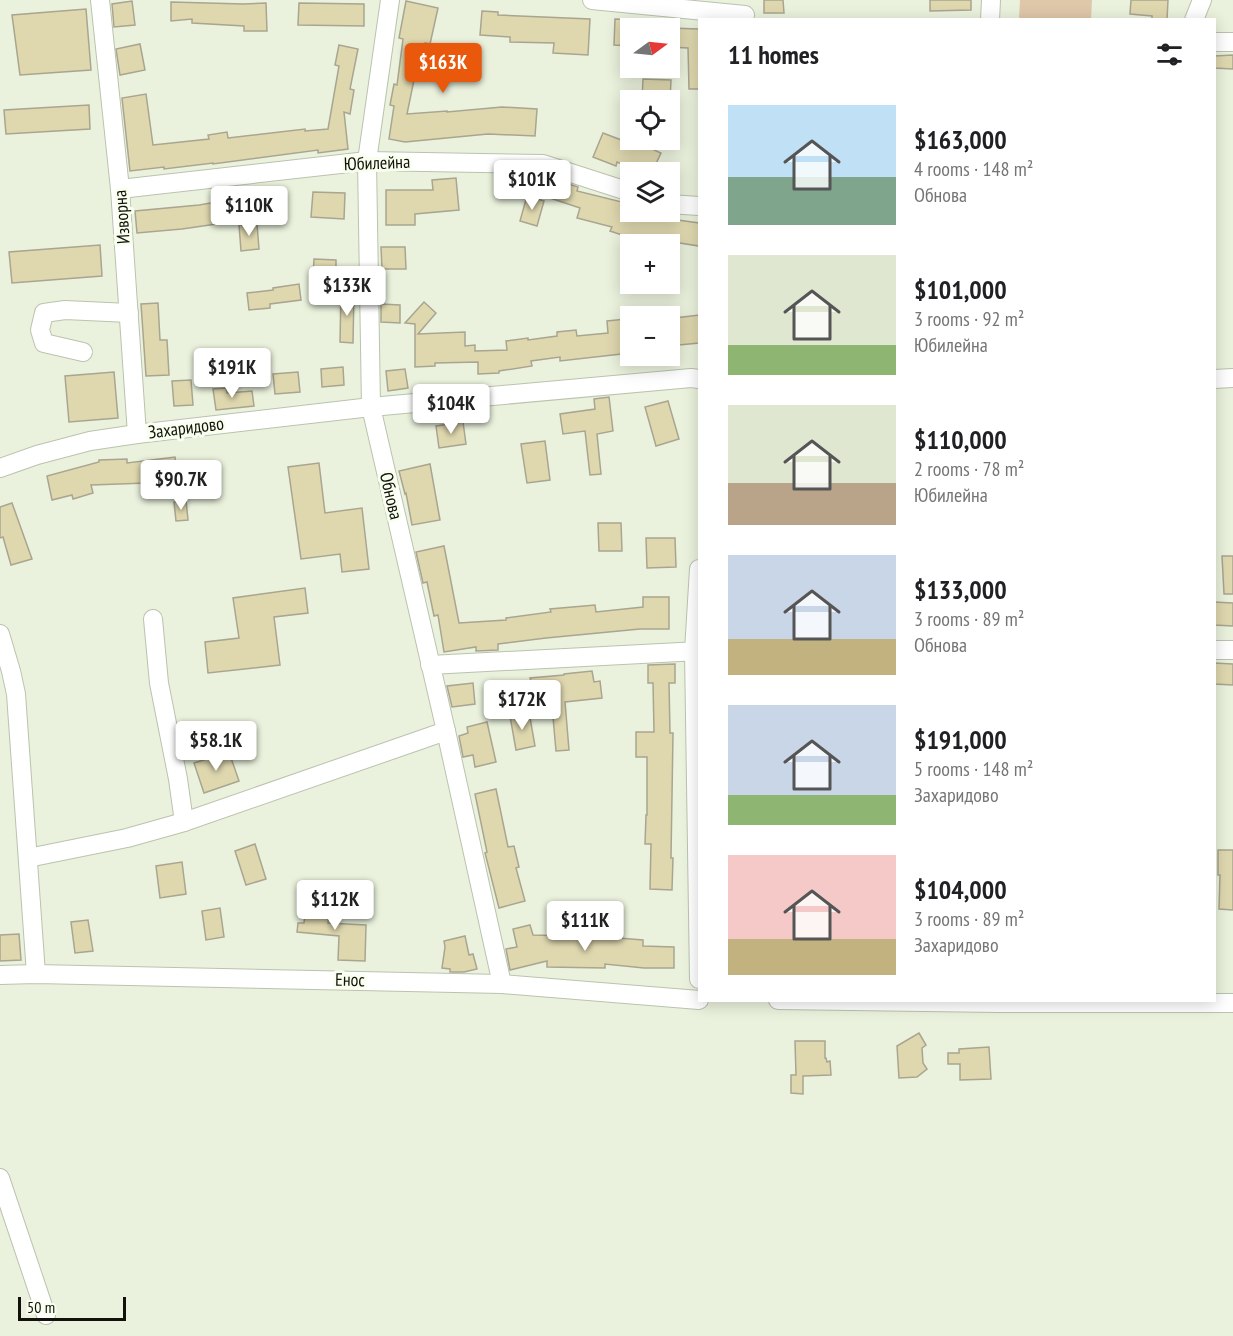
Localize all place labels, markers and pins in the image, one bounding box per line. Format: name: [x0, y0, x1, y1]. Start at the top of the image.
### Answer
pin: $163K: [401, 43, 485, 94]
pin: $101K: [490, 160, 574, 211]
pin: $110K: [207, 186, 291, 237]
pin: $133K: [305, 266, 389, 317]
pin: $191K: [190, 348, 274, 399]
pin: $104K: [409, 384, 493, 435]
pin: $90.7K: [132, 460, 230, 511]
pin: $172K: [480, 680, 564, 731]
pin: $58.1K: [167, 721, 265, 772]
pin: $112K: [293, 880, 377, 931]
pin: $111K: [543, 901, 627, 952]

